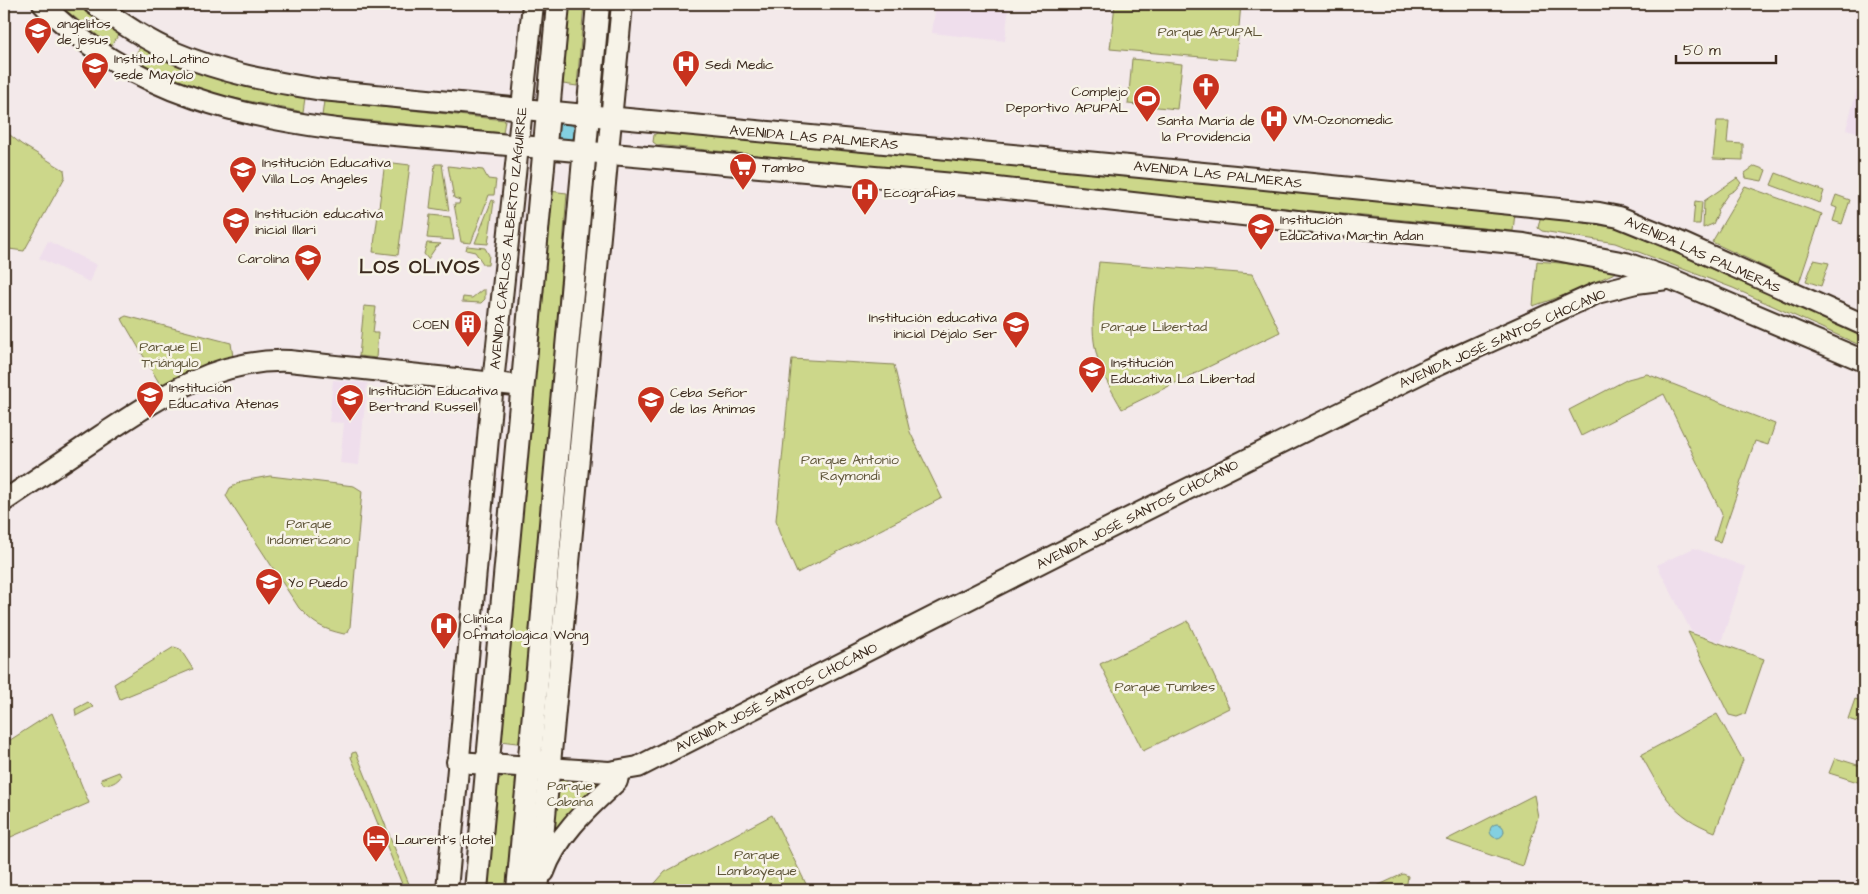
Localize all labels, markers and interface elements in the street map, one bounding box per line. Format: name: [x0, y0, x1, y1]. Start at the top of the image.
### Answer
place label: angelitos de jesus: [57, 14, 111, 50]
school or university icon: angelitos de jesus: [23, 16, 53, 55]
park label: Parque APUPAL: [1158, 22, 1263, 42]
scale bar: [1676, 32, 1776, 64]
text: 50 m: [1683, 40, 1721, 61]
place label: Instituto Latino sede Mayolo: [114, 49, 209, 85]
hospital icon: Sedi Medic: [671, 49, 701, 88]
school or university icon: Instituto Latino sede Mayolo: [80, 51, 110, 90]
place label: Sedi Medic: [705, 55, 774, 75]
church icon: Santa María de la Providencia: [1191, 72, 1221, 111]
place label: Complejo Deportivo APUPAL: [1006, 82, 1128, 118]
sports icon: Complejo Deportivo APUPAL: [1132, 84, 1162, 123]
hospital icon: VM-Ozonomedic: [1259, 104, 1289, 143]
street label: AVENIDA CARLOS ALBERTO IZAGUIRRE: [485, 105, 533, 370]
place label: VM-Ozonomedic: [1293, 110, 1394, 130]
place label: Santa María de la Providencia: [1157, 111, 1255, 147]
street label: AVENIDA LAS PALMERAS: [729, 121, 899, 155]
supermarket icon: Tambo: [728, 152, 758, 191]
place label: Institución Educativa Villa Los Angeles: [262, 153, 391, 189]
school or university icon: Institución Educativa Villa Los Angeles: [228, 155, 258, 194]
street label: AVENIDA LAS PALMERAS: [1133, 156, 1303, 194]
place label: Tambo: [762, 158, 805, 178]
hospital icon: Ecografias: [850, 177, 880, 216]
place label: Ecografias: [884, 183, 956, 203]
place label: Institución educativa inicial Illari: [255, 204, 383, 240]
school or university icon: Institución educativa inicial Illari: [221, 206, 251, 245]
place label: Institución Educativa Martin Adan: [1280, 210, 1423, 246]
street label: AVENIDA LAS PALMERAS: [1621, 211, 1784, 298]
school or university icon: Institución Educativa Martin Adan: [1246, 212, 1276, 251]
school or university icon: Carolina: [293, 243, 323, 282]
place label: Carolina: [238, 249, 289, 269]
district label: LOS OLIVOS: [359, 254, 481, 281]
street label: AVENIDA JOSÉ SANTOS CHOCANO: [1396, 284, 1609, 394]
place label: Institución educativa inicial Déjalo Ser: [869, 308, 997, 344]
building icon: COEN: [453, 309, 483, 348]
school or university icon: Institución educativa inicial Déjalo Ser: [1001, 310, 1031, 349]
place label: COEN: [413, 315, 449, 335]
park label: Parque Libertad: [1101, 317, 1207, 337]
park label: Parque El Triángulo: [139, 337, 201, 373]
place label: Institución Educativa La Libertad: [1111, 353, 1255, 389]
school or university icon: Institución Educativa La Libertad: [1077, 355, 1107, 394]
place label: Institución Educativa Atenas: [169, 378, 279, 414]
school or university icon: Institución Educativa Atenas: [135, 380, 165, 419]
place label: Institución Educativa Bertrand Russell: [369, 381, 498, 417]
school or university icon: Institución Educativa Bertrand Russell: [335, 383, 365, 422]
place label: Ceba Señor de las Animas: [670, 383, 755, 419]
school or university icon: Ceba Señor de las Animas: [636, 385, 666, 424]
park label: Parque Antonio Raymondi: [801, 450, 899, 486]
street label: AVENIDA JOSÉ SANTOS CHOCANO: [1033, 455, 1242, 575]
park label: Parque Indomericano: [267, 514, 351, 550]
school or university icon: Yo Puedo: [254, 567, 284, 606]
place label: Yo Puedo: [288, 573, 348, 593]
place label: Clinica Ofmatologica Wong: [463, 609, 589, 645]
hospital icon: Clinica Ofmatologica Wong: [429, 611, 459, 650]
street label: AVENIDA JOSÉ SANTOS CHOCANO: [672, 638, 881, 758]
park label: Parque Tumbes: [1115, 677, 1215, 697]
park label: Parque Cabana: [547, 776, 593, 812]
hotel icon: Laurent's Hotel: [361, 824, 391, 863]
place label: Laurent's Hotel: [395, 830, 494, 850]
park label: Parque Lambayeque: [717, 845, 797, 881]

